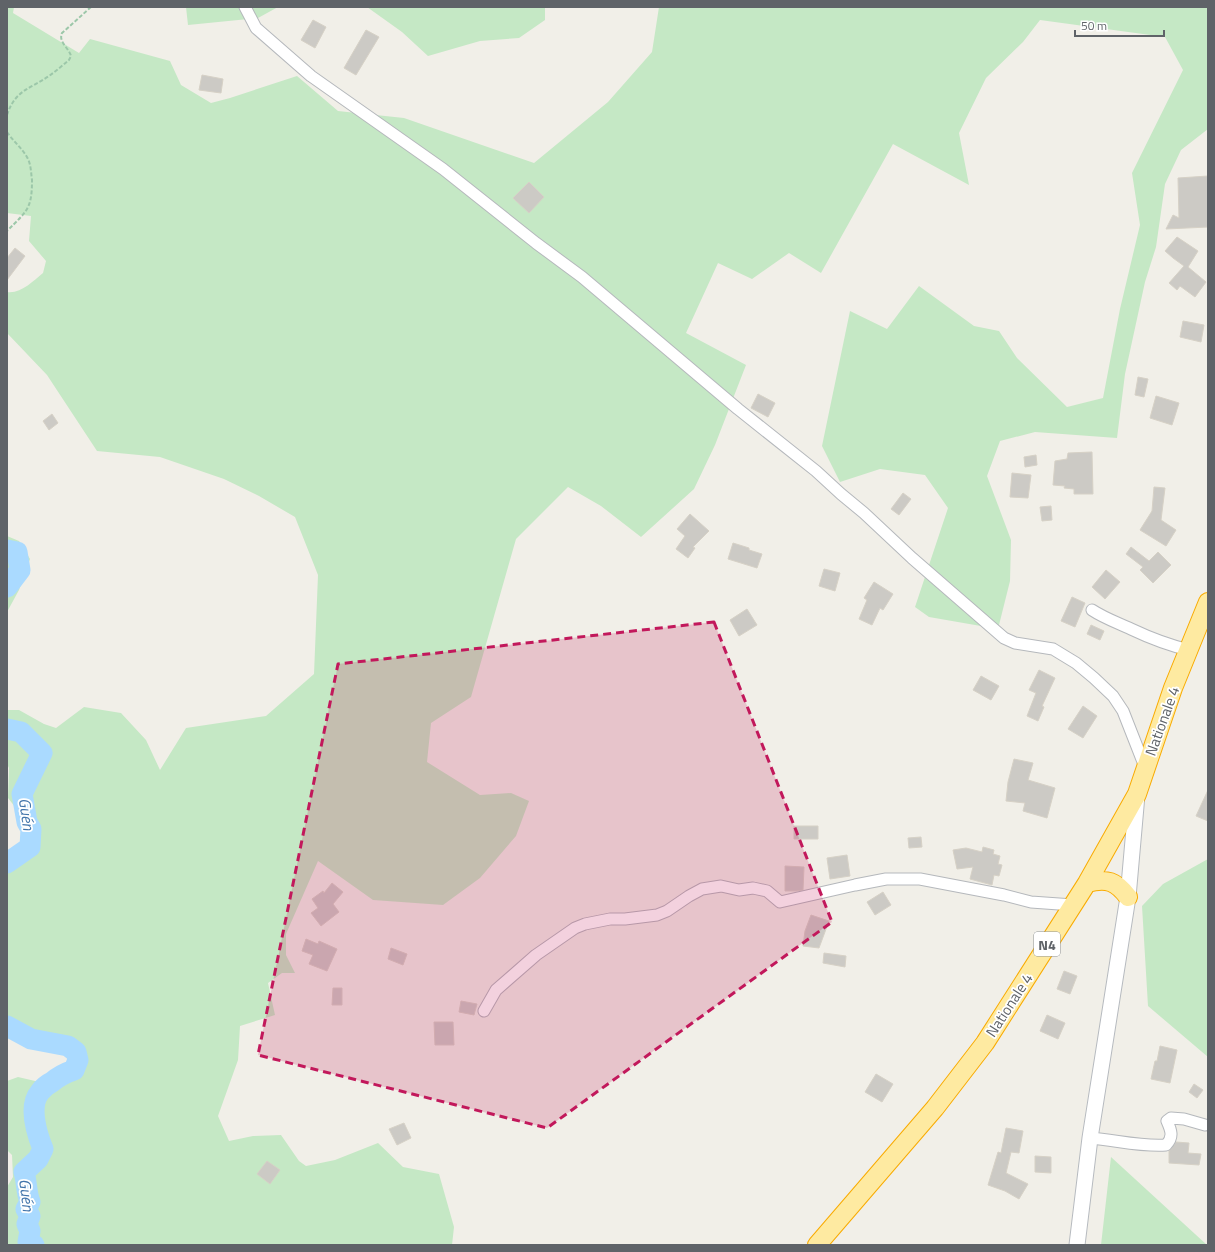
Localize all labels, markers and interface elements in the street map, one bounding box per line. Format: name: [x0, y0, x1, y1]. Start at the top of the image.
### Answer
scale bar: [1075, 12, 1164, 38]
text: 50 m: [1081, 16, 1107, 35]
street label: Nationale 4: [1139, 683, 1185, 759]
water label: Guén: [13, 796, 41, 833]
road number: N4: [1034, 932, 1060, 956]
street label: Nationale 4: [980, 968, 1038, 1042]
water label: Guén: [13, 1177, 41, 1214]

